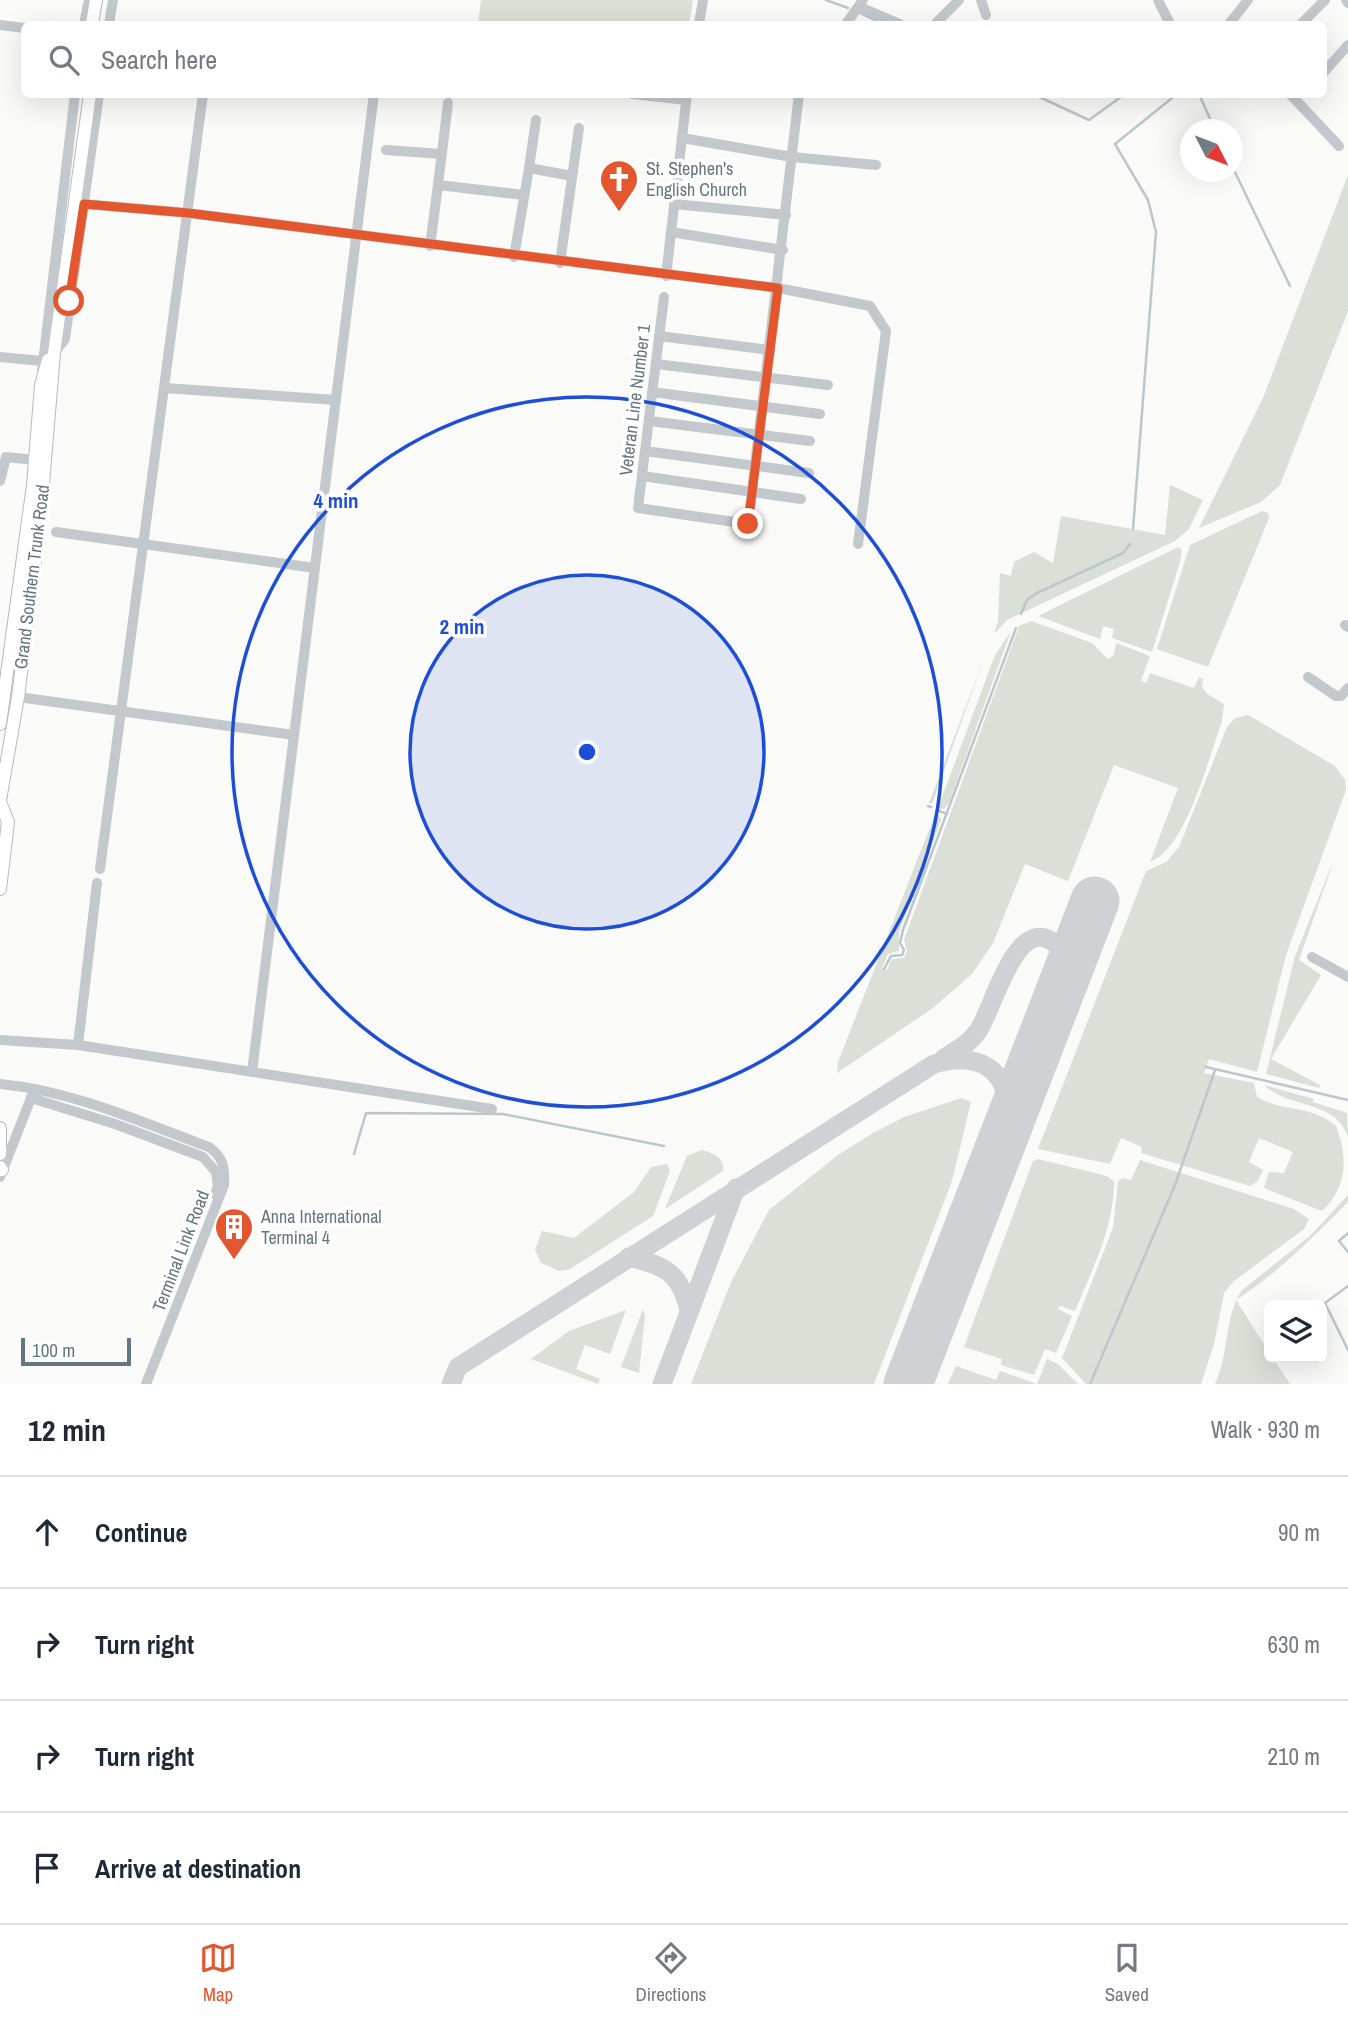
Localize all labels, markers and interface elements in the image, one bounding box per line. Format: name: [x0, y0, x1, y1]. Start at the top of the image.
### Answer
search box: [21, 21, 1327, 98]
icon: search: [45, 41, 83, 79]
text: Search here: [101, 42, 217, 77]
north arrow: [1180, 119, 1243, 182]
place label: St. Stephen's English Church: [646, 156, 747, 202]
church icon: St. Stephen's English Church: [598, 158, 640, 213]
route start: [53, 285, 84, 316]
street label: Veteran Line Number 1: [613, 322, 656, 477]
street label: Grand Southern Trunk Road: [8, 483, 55, 670]
text: 4 min: [314, 486, 358, 515]
route end: [732, 508, 763, 539]
text: 2 min: [440, 612, 484, 641]
centre of rings: [575, 740, 599, 764]
street label: Terminal Link Road: [146, 1187, 215, 1315]
place label: Anna International Terminal 4: [260, 1204, 382, 1250]
building icon: Anna International Terminal 4: [213, 1206, 255, 1261]
map controls: [1264, 1300, 1327, 1363]
button: layers: [1264, 1300, 1327, 1363]
scale bar: [21, 1335, 131, 1367]
text: 100 m: [32, 1337, 75, 1363]
text: 12 min: [28, 1410, 106, 1450]
text: Walk · 930 m: [1211, 1414, 1320, 1445]
icon: ahead: [28, 1513, 66, 1551]
text: Continue: [95, 1515, 187, 1550]
text: 90 m: [1278, 1517, 1320, 1548]
icon: right: [28, 1625, 66, 1663]
text: Turn right: [95, 1627, 194, 1662]
text: 630 m: [1268, 1629, 1320, 1660]
icon: right: [28, 1737, 66, 1775]
text: Turn right: [95, 1739, 194, 1774]
text: 210 m: [1268, 1741, 1320, 1772]
icon: arrive: [28, 1849, 66, 1887]
text: Arrive at destination: [95, 1851, 301, 1886]
tab: Map: [199, 1939, 237, 2007]
tab: Directions: [635, 1939, 706, 2007]
tab: Saved: [1105, 1939, 1149, 2007]

